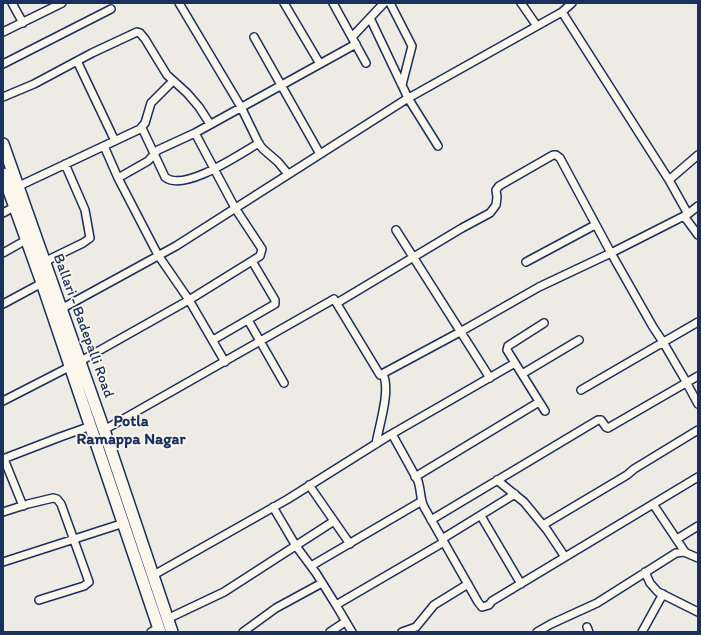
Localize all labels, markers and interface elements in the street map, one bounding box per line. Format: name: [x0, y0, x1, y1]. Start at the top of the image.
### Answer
street label: Ballari - Badepalli Road: [49, 252, 117, 400]
district label: Potla Ramappa Nagar: [77, 412, 185, 450]

